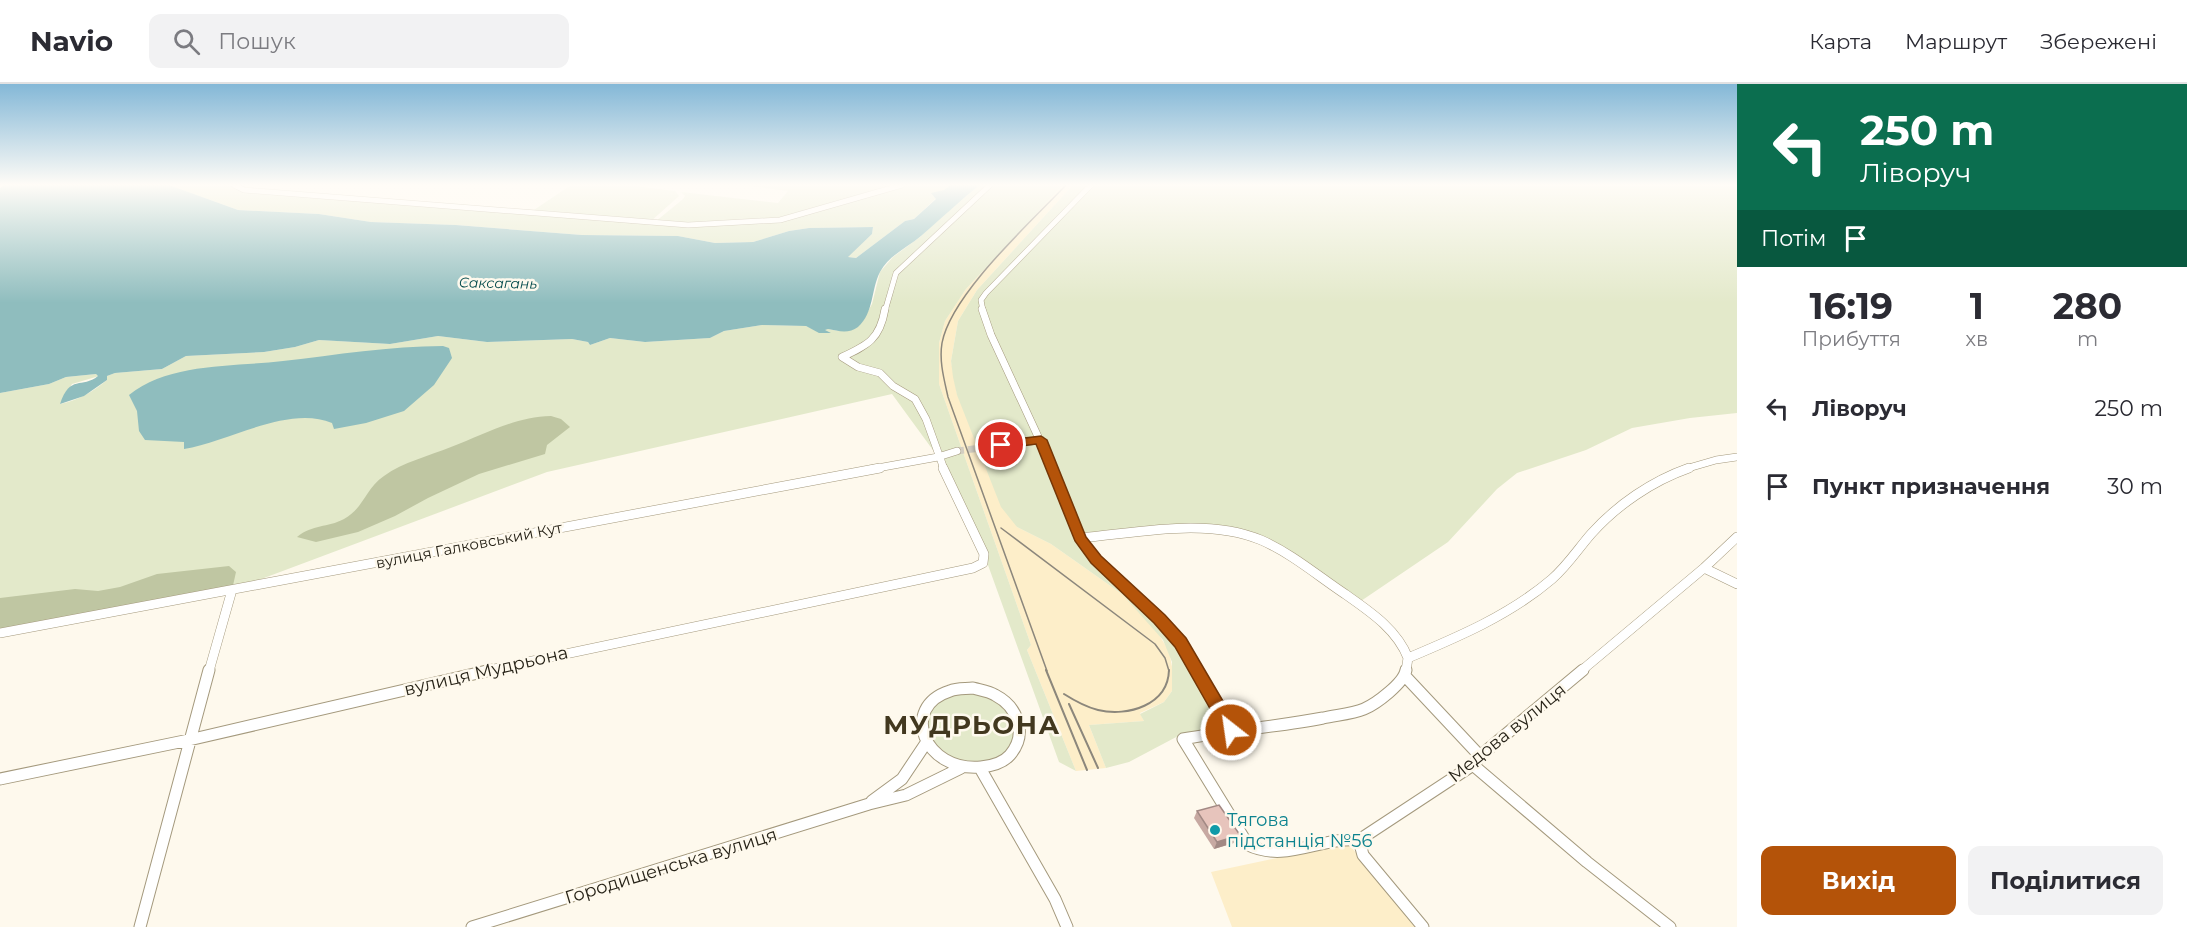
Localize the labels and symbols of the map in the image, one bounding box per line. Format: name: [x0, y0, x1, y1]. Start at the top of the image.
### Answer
water label: Саксагань: [459, 273, 537, 293]
pin: [975, 419, 1026, 470]
street label: вулиця Галковський Кут: [374, 517, 565, 572]
street label: вулиця Мудрьона: [402, 641, 570, 701]
street label: Медова вулиця: [1444, 679, 1570, 787]
position arrow: [1199, 698, 1263, 762]
district label: МУДРЬОНА: [883, 709, 1061, 741]
place label: Тягова підстанція №56: [1227, 809, 1373, 852]
street label: Городищенська вулиця: [562, 823, 780, 909]
marker: Тягова підстанція №56: [1208, 823, 1222, 837]

